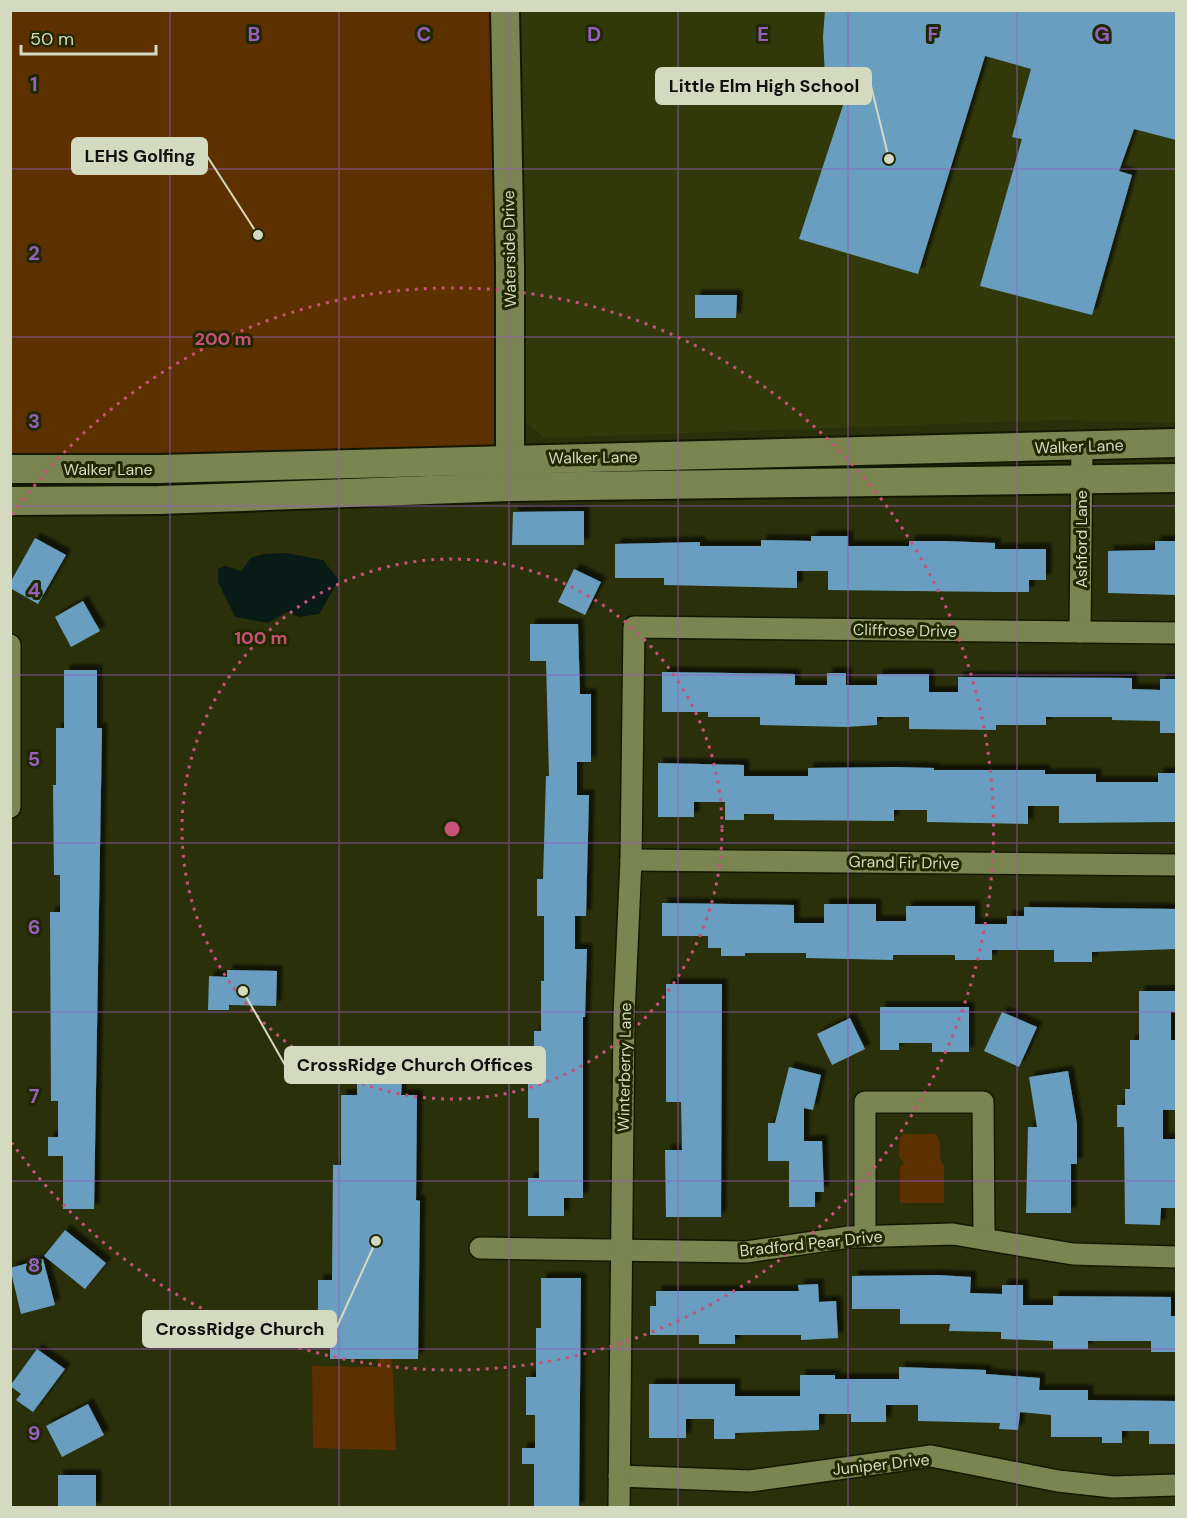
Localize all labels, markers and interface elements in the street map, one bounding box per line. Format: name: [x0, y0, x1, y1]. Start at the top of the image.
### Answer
scale bar: [21, 18, 156, 56]
text: B: [248, 21, 260, 47]
text: C: [417, 21, 431, 47]
text: D: [587, 21, 601, 47]
text: E: [757, 21, 769, 47]
text: F: [927, 21, 939, 47]
text: G: [1094, 21, 1110, 47]
text: 50 m: [30, 27, 74, 51]
callout: Little Elm High School: [656, 68, 871, 104]
text: 1: [30, 71, 38, 97]
text: Little Elm High School: [669, 74, 859, 98]
callout: LEHS Golfing: [72, 138, 207, 174]
text: LEHS Golfing: [84, 144, 196, 168]
street label: Waterside Drive: [498, 190, 521, 308]
text: 2: [28, 240, 40, 266]
text: 200 m: [195, 327, 251, 351]
text: 3: [28, 408, 40, 434]
street label: Walker Lane: [1034, 434, 1124, 459]
street label: Walker Lane: [548, 446, 638, 469]
street label: Walker Lane: [63, 459, 153, 480]
street label: Ashford Lane: [1071, 490, 1092, 588]
text: 4: [28, 577, 41, 603]
street label: Cliffrose Drive: [853, 619, 957, 642]
text: 100 m: [234, 626, 288, 650]
text: 5: [28, 746, 40, 772]
centre of rings: [442, 819, 462, 839]
street label: Grand Fir Drive: [848, 851, 960, 874]
text: 6: [28, 914, 40, 940]
street label: Winterberry Lane: [613, 1002, 636, 1132]
callout: CrossRidge Church Offices: [285, 1047, 545, 1083]
text: CrossRidge Church Offices: [297, 1053, 533, 1077]
text: 7: [29, 1083, 40, 1109]
street label: Bradford Pear Drive: [739, 1226, 884, 1261]
text: 8: [28, 1252, 40, 1278]
callout: CrossRidge Church: [143, 1311, 336, 1347]
text: CrossRidge Church: [156, 1317, 324, 1341]
text: 9: [28, 1420, 40, 1446]
street label: Juniper Drive: [832, 1449, 931, 1480]

